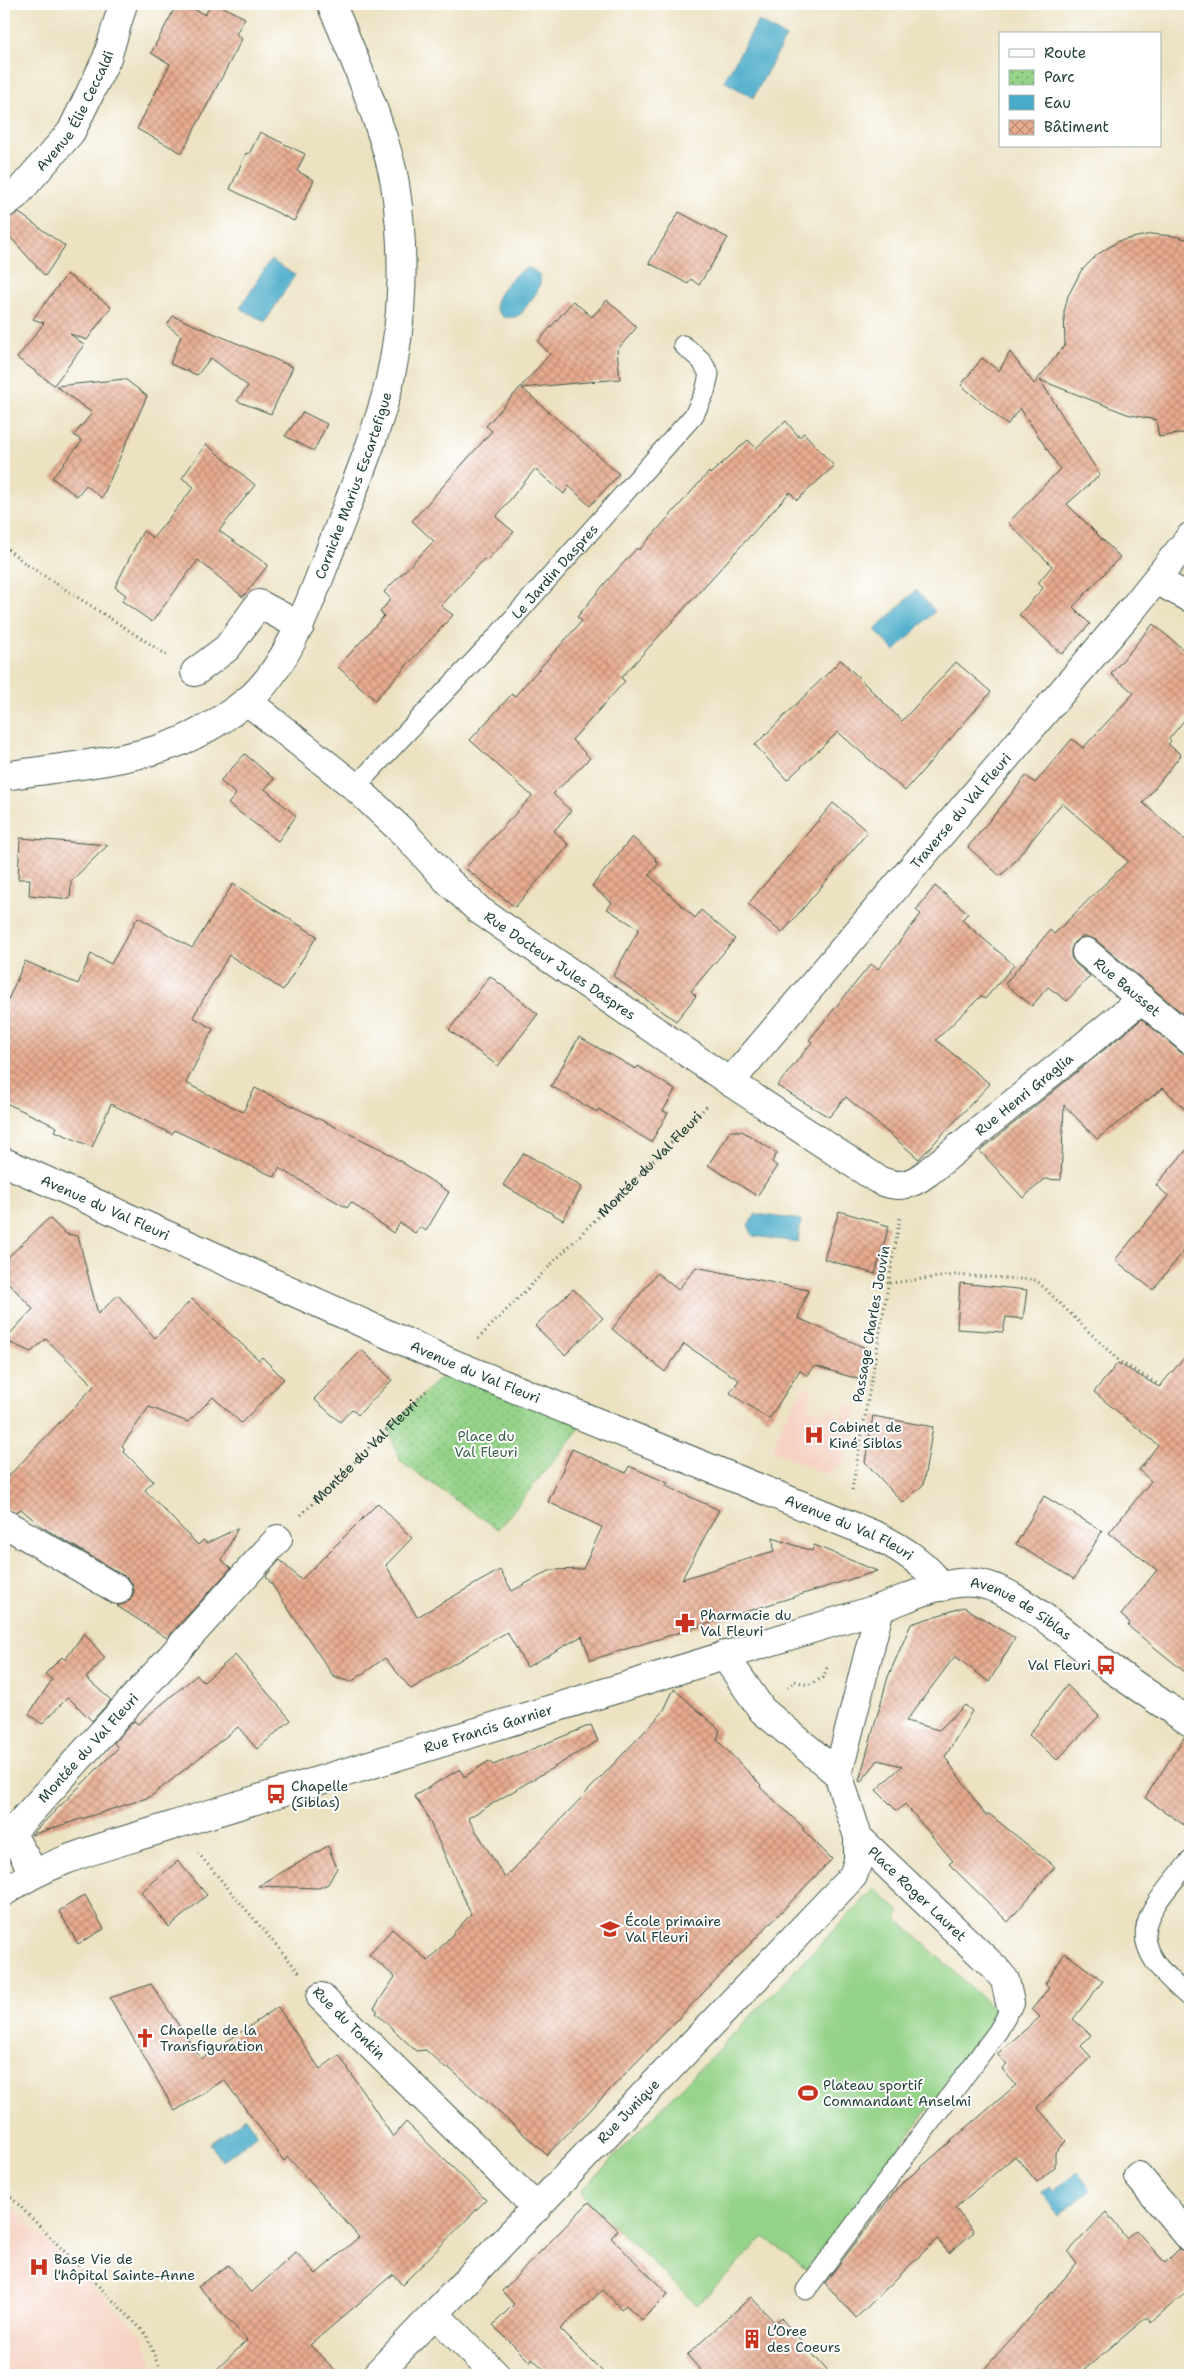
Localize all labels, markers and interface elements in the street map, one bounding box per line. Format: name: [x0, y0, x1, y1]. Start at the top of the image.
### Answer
legend: [999, 32, 1162, 148]
text: Route: [1044, 43, 1086, 63]
street label: Avenue Élie Ceccaldi: [32, 48, 118, 175]
text: Parc: [1044, 67, 1075, 87]
text: Eau: [1044, 93, 1071, 113]
text: Bâtiment: [1044, 117, 1109, 137]
street label: Corniche Marius Escartefigue: [311, 390, 396, 582]
street label: Le Jardin Daspres: [508, 520, 602, 623]
street label: Traverse du Val Fleuri: [906, 749, 1015, 873]
street label: Rue Docteur Jules Daspres: [481, 907, 639, 1024]
street label: Rue Bausset: [1090, 954, 1164, 1020]
street label: Rue Henri Graglia: [971, 1049, 1077, 1140]
street label: Montée du Val Fleuri: [594, 1107, 706, 1221]
street label: Avenue du Val Fleuri: [38, 1171, 172, 1244]
street label: Passage Charles Jouvin: [848, 1244, 894, 1404]
street label: Avenue du Val Fleuri: [408, 1337, 543, 1407]
street label: Montée du Val Fleuri: [308, 1395, 421, 1508]
place label: Cabinet de Kiné Siblas: [829, 1418, 903, 1452]
hospital icon: Cabinet de Kiné Siblas: [803, 1424, 825, 1446]
park label: Place du Val Fleuri: [454, 1427, 518, 1461]
street label: Avenue du Val Fleuri: [782, 1491, 917, 1564]
street label: Avenue de Siblas: [969, 1573, 1076, 1644]
place label: Pharmacie du Val Fleuri: [700, 1606, 792, 1640]
pharmacy icon: Pharmacie du Val Fleuri: [674, 1612, 696, 1634]
bus stop icon: Val Fleuri: [1095, 1654, 1117, 1676]
place label: Val Fleuri: [1028, 1656, 1091, 1674]
street label: Montée du Val Fleuri: [34, 1690, 142, 1806]
street label: Rue Francis Garnier: [421, 1700, 555, 1757]
place label: Chapelle (Siblas): [291, 1777, 349, 1811]
bus stop icon: Chapelle (Siblas): [265, 1783, 287, 1805]
street label: Place Roger Lauret: [864, 1842, 970, 1945]
place label: École primaire Val Fleuri: [625, 1912, 721, 1946]
school or university icon: École primaire Val Fleuri: [599, 1918, 621, 1940]
street label: Rue du Tonkin: [309, 1983, 389, 2063]
place label: Chapelle de la Transfiguration: [160, 2021, 264, 2055]
church icon: Chapelle de la Transfiguration: [134, 2027, 156, 2049]
street label: Rue Junique: [593, 2075, 663, 2147]
place label: Plateau sportif Commandant Anselmi: [823, 2076, 971, 2110]
sports icon: Plateau sportif Commandant Anselmi: [797, 2082, 819, 2104]
place label: Base Vie de l'hôpital Sainte-Anne: [54, 2250, 195, 2284]
hospital icon: Base Vie de l'hôpital Sainte-Anne: [28, 2256, 50, 2278]
place label: L’Oree des Coeurs: [767, 2322, 841, 2356]
building icon: L’Oree des Coeurs: [741, 2328, 763, 2350]

